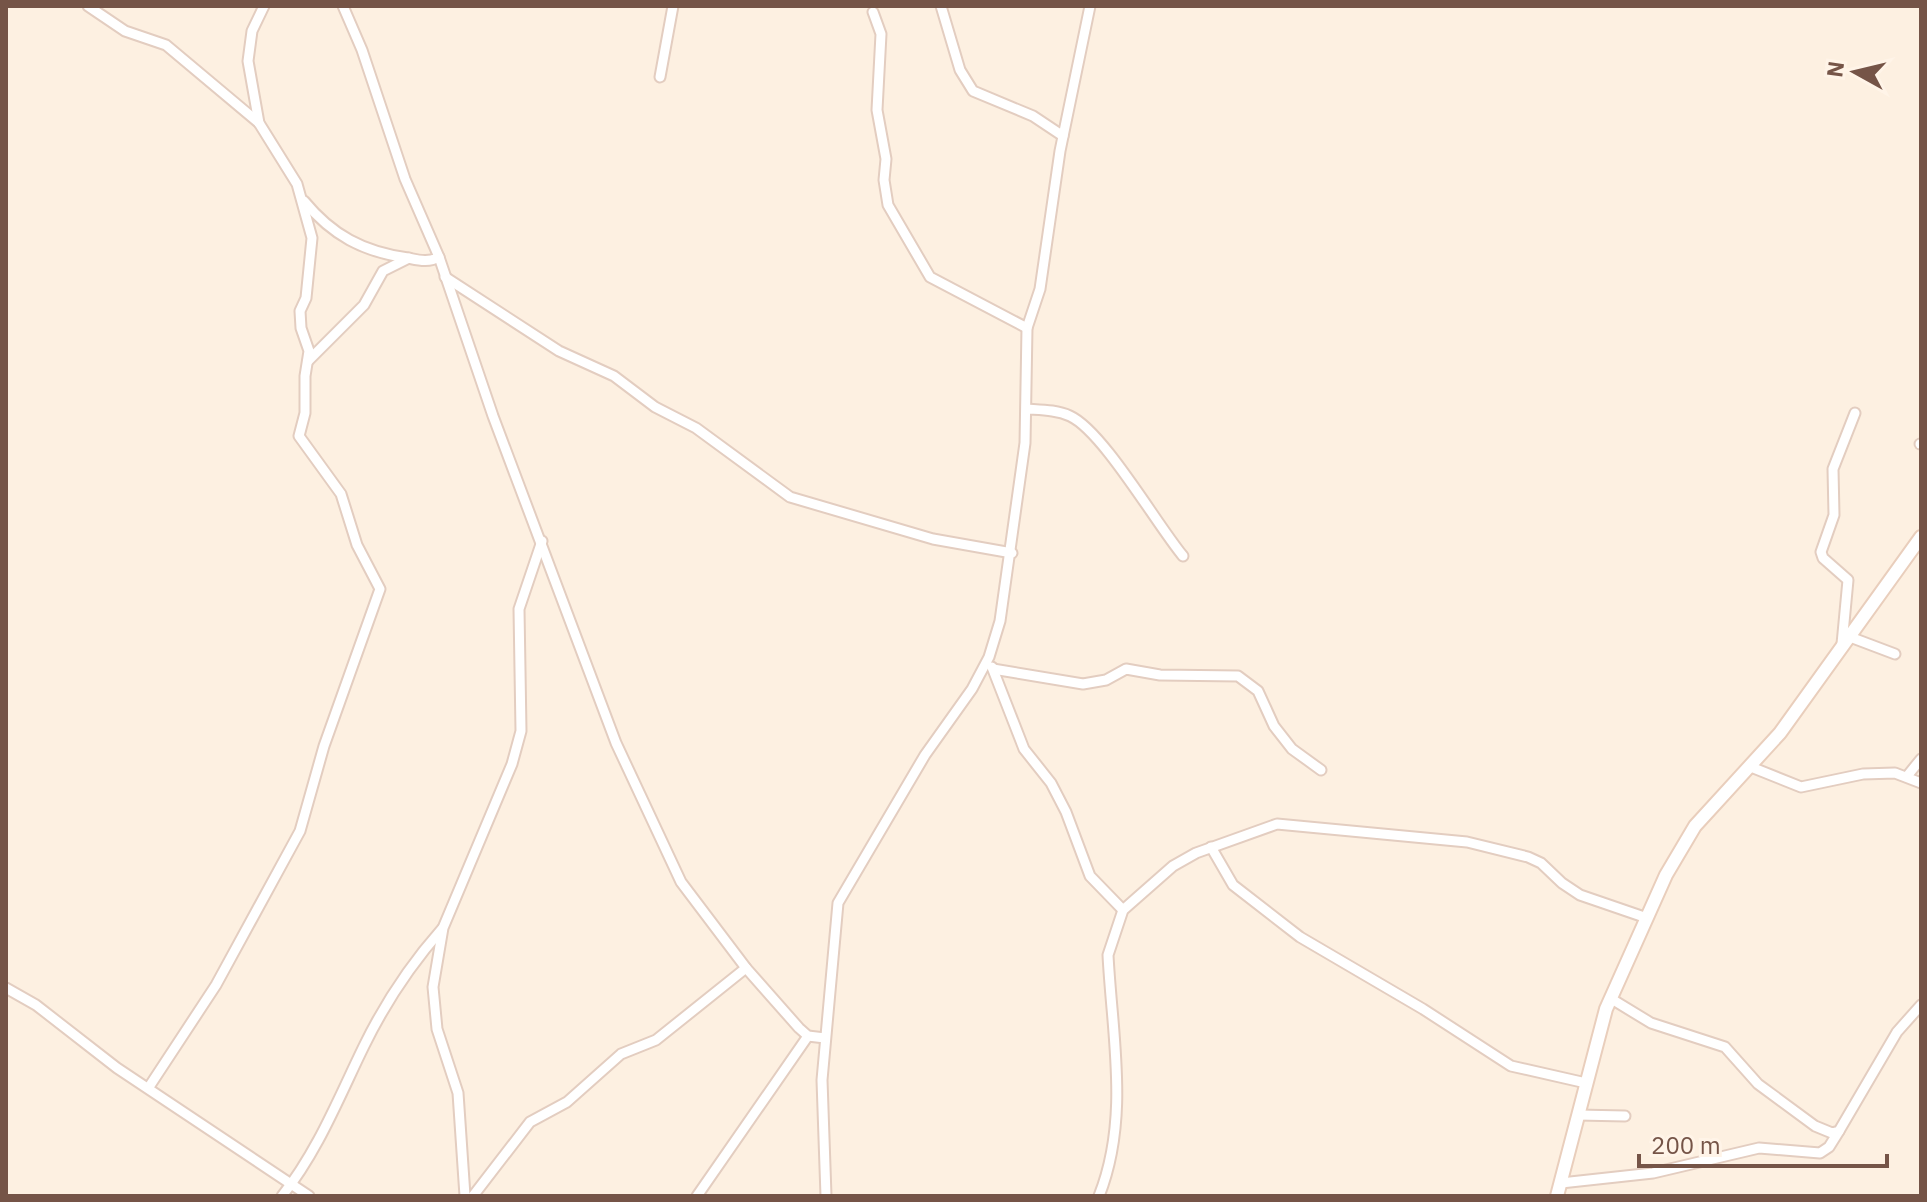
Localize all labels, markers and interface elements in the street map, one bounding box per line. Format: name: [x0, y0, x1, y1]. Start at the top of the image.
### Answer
north arrow: [1815, 32, 1895, 112]
text: N: [1819, 59, 1850, 79]
scale bar: [1639, 1118, 1887, 1168]
text: 200 m: [1651, 1129, 1721, 1161]

